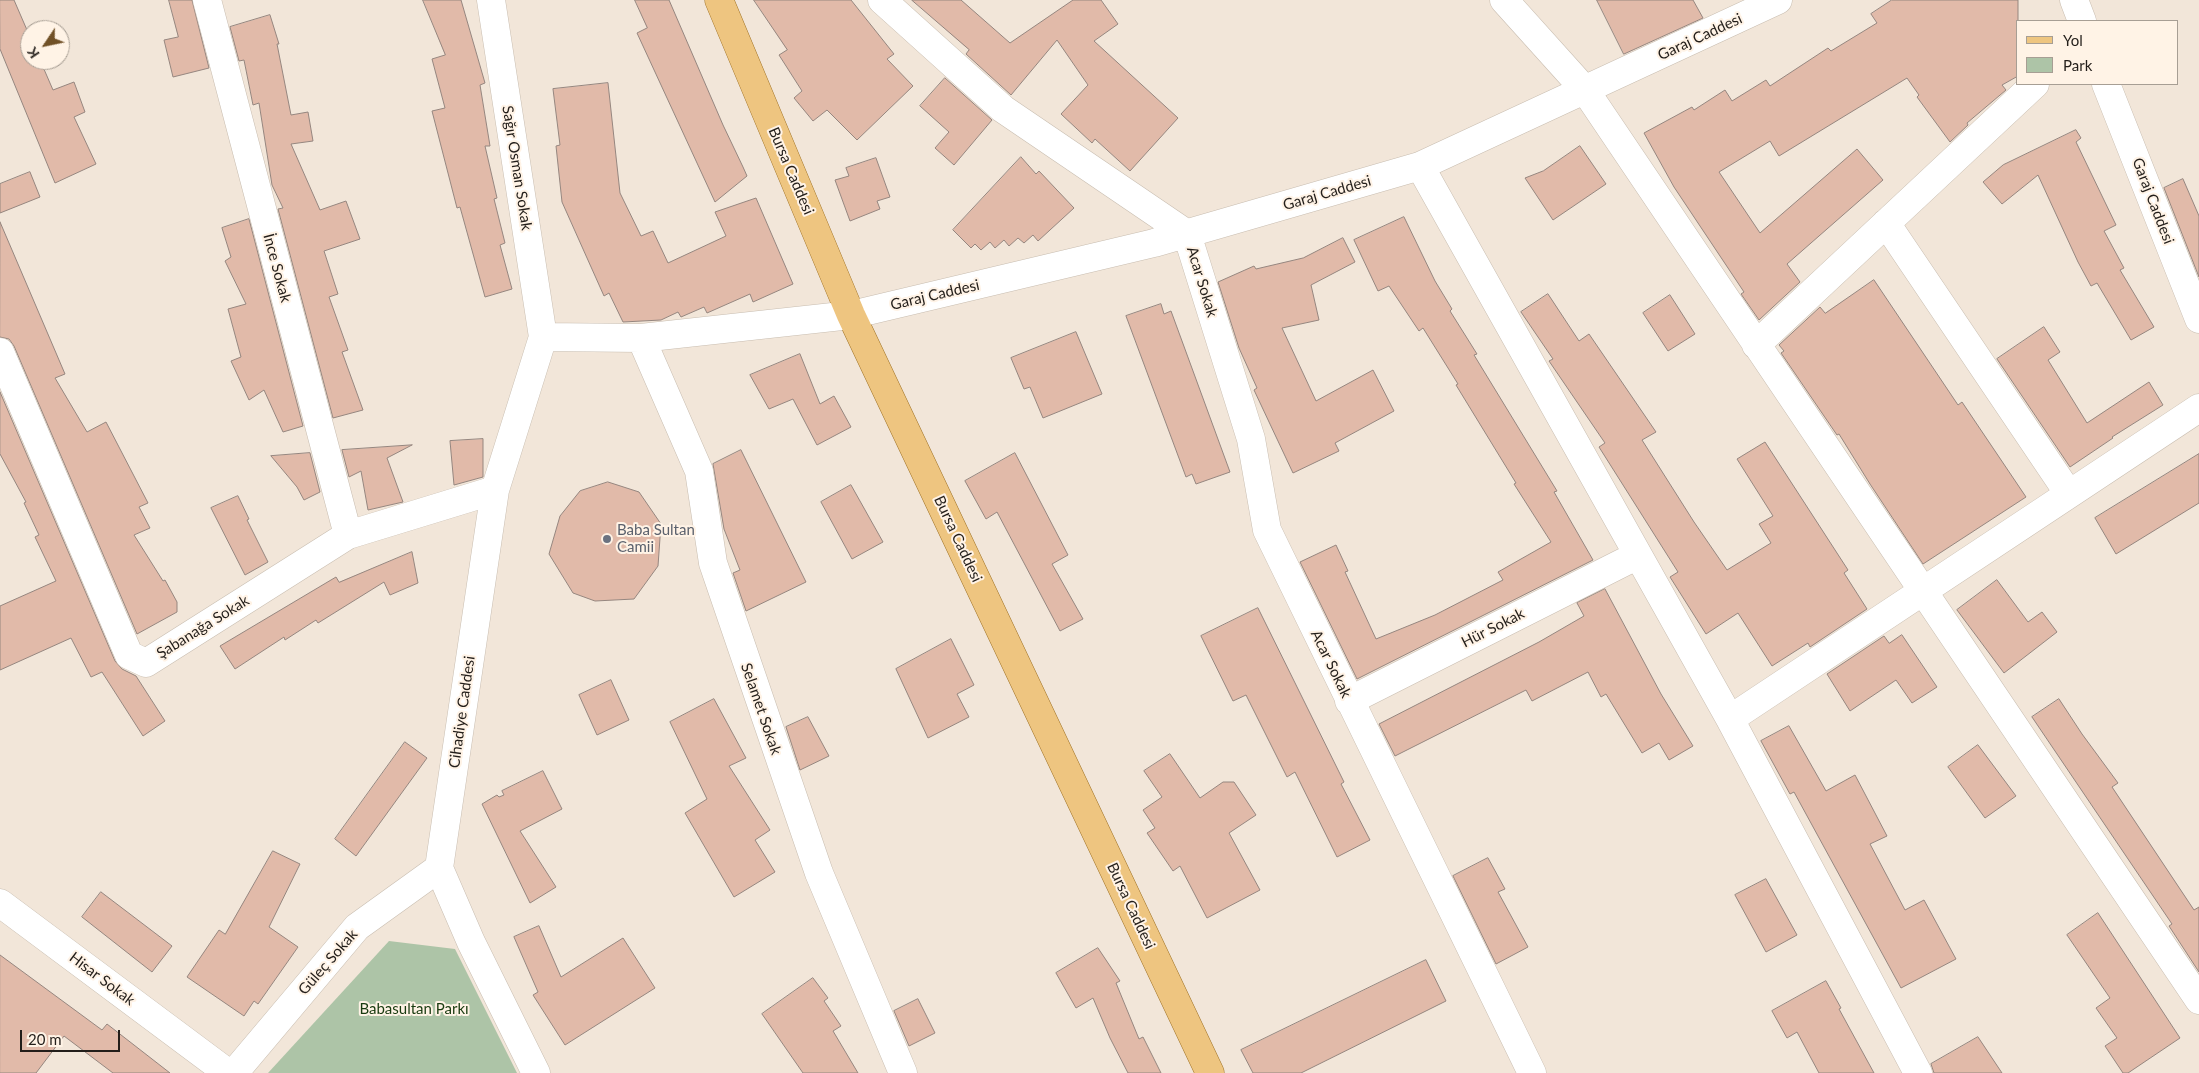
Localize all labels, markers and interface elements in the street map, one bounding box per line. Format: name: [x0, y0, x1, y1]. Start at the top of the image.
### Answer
street label: Garaj Caddesi: [1655, 10, 1745, 64]
north arrow: [20, 20, 70, 70]
legend: [2016, 20, 2179, 85]
text: Yol: [2063, 31, 2083, 49]
text: K: [23, 44, 43, 62]
text: Park: [2063, 56, 2092, 74]
street label: Sağır Osman Sokak: [498, 104, 536, 232]
street label: Bursa Caddesi: [764, 124, 818, 218]
street label: Garaj Caddesi: [2128, 155, 2178, 247]
street label: Garaj Caddesi: [1281, 172, 1373, 214]
street label: İnce Sokak: [259, 232, 295, 304]
street label: Acar Sokak: [1183, 244, 1221, 320]
street label: Garaj Caddesi: [889, 276, 981, 314]
street label: Bursa Caddesi: [930, 493, 986, 585]
place label: Baba Sultan Camii: [617, 521, 695, 556]
marker: Baba Sultan Camii: [601, 533, 613, 545]
street label: Şabanağa Sokak: [153, 591, 253, 663]
street label: Hür Sokak: [1458, 604, 1528, 652]
street label: Acar Sokak: [1307, 627, 1355, 701]
street label: Cihadiye Caddesi: [445, 655, 479, 769]
street label: Selamet Sokak: [737, 661, 785, 757]
street label: Bursa Caddesi: [1103, 860, 1159, 952]
street label: Güleç Sokak: [295, 926, 361, 998]
street label: Hisar Sokak: [66, 948, 138, 1010]
park label: Babasultan Parkı: [359, 1000, 469, 1018]
scale bar: [22, 1020, 122, 1052]
text: 20 m: [28, 1030, 62, 1048]

